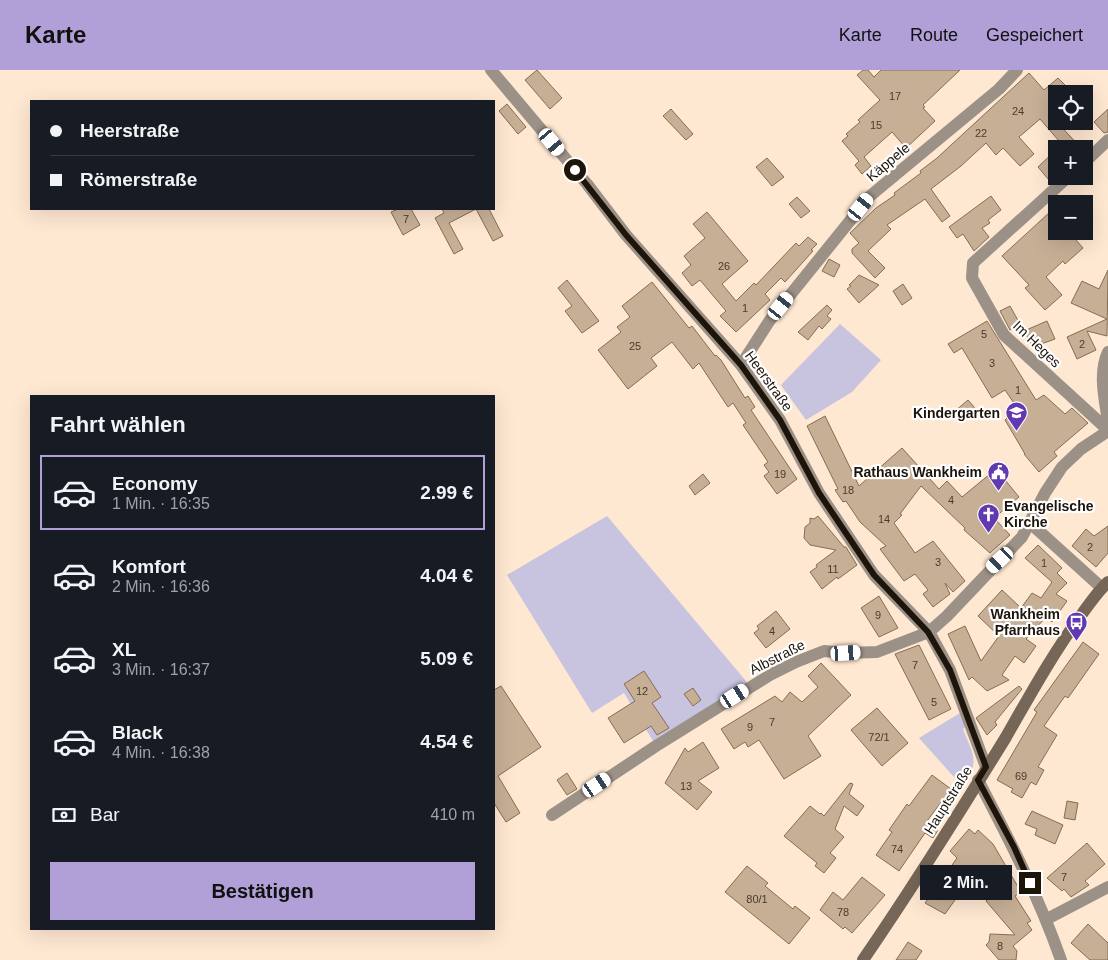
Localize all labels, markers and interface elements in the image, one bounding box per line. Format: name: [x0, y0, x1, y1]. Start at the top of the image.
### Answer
text: Karte: [25, 21, 86, 48]
text: Karte: [839, 25, 882, 45]
text: Route: [910, 25, 958, 45]
text: Gespeichert: [986, 25, 1083, 45]
map controls: [1048, 85, 1093, 240]
button: locate: [1048, 85, 1093, 130]
house number: 17: [889, 90, 901, 102]
house number: 24: [1012, 105, 1024, 117]
house number: 15: [870, 119, 882, 131]
text: Heerstraße: [80, 120, 179, 141]
car: [536, 126, 567, 158]
house number: 22: [975, 127, 987, 139]
street label: Käppele: [863, 139, 913, 185]
button: +: [1048, 140, 1093, 185]
route start: [564, 159, 586, 181]
text: Römerstraße: [80, 169, 197, 190]
car: [845, 191, 876, 223]
button: −: [1048, 195, 1093, 240]
house number: 7: [403, 213, 409, 225]
house number: 26: [718, 260, 730, 272]
car: [765, 290, 796, 322]
house number: 1: [742, 302, 748, 314]
street label: Im Heges: [1010, 317, 1064, 371]
house number: 5: [981, 328, 987, 340]
house number: 2: [1079, 338, 1085, 350]
house number: 25: [629, 340, 641, 352]
street label: Heerstraße: [742, 348, 796, 414]
house number: 3: [989, 357, 995, 369]
house number: 1: [1015, 384, 1021, 396]
school or university icon: Kindergarten: [1004, 401, 1028, 432]
place label: Kindergarten: [913, 405, 1000, 421]
text: Fahrt wählen: [50, 412, 186, 437]
public building icon: Rathaus Wankheim: [986, 460, 1010, 491]
place label: Rathaus Wankheim: [853, 464, 982, 480]
house number: 19: [774, 468, 786, 480]
icon: car: [52, 470, 97, 515]
text: Economy: [112, 473, 198, 494]
text: 2.99 €: [420, 482, 473, 503]
house number: 18: [842, 484, 854, 496]
house number: 4: [948, 494, 954, 506]
text: 1 Min. · 16:35: [112, 495, 210, 512]
place label: Evangelische Kirche: [1004, 498, 1094, 530]
church icon: Evangelische Kirche: [976, 502, 1000, 533]
house number: 14: [878, 513, 890, 525]
house number: 2: [1087, 541, 1093, 553]
car: [983, 544, 1016, 576]
icon: car: [52, 553, 97, 598]
text: Komfort: [112, 556, 186, 577]
house number: 3: [935, 556, 941, 568]
house number: 1: [1041, 557, 1047, 569]
house number: 11: [827, 563, 839, 575]
text: 4.04 €: [420, 565, 473, 586]
text: 2 Min. · 16:36: [112, 578, 210, 595]
place label: Wankheim Pfarrhaus: [991, 606, 1060, 638]
house number: 9: [875, 609, 881, 621]
bus stop icon: Wankheim Pfarrhaus: [1064, 610, 1088, 641]
house number: 4: [769, 625, 775, 637]
icon: car: [52, 636, 97, 681]
street label: Albstraße: [747, 636, 808, 678]
text: XL: [112, 639, 136, 660]
car: [830, 645, 861, 661]
text: 5.09 €: [420, 648, 473, 669]
house number: 7: [912, 659, 918, 671]
text: 3 Min. · 16:37: [112, 661, 210, 678]
car: [718, 682, 751, 710]
house number: 12: [636, 685, 648, 697]
house number: 5: [931, 696, 937, 708]
house number: 7: [769, 716, 775, 728]
icon: car: [52, 719, 97, 764]
house number: 9: [747, 721, 753, 733]
text: Black: [112, 722, 163, 743]
text: 4.54 €: [420, 731, 473, 752]
house number: 72/1: [868, 731, 890, 743]
text: 4 Min. · 16:38: [112, 744, 210, 761]
street label: Hauptstraße: [921, 763, 975, 837]
car: [580, 770, 613, 800]
house number: 69: [1015, 770, 1027, 782]
house number: 13: [680, 780, 692, 792]
icon: cash: [50, 801, 78, 829]
text: Bar: [90, 804, 120, 825]
text: 410 m: [431, 806, 475, 823]
house number: 74: [891, 843, 903, 855]
button: Bestätigen: [50, 862, 475, 920]
callout: 2 Min.: [920, 866, 1012, 900]
house number: 7: [1061, 871, 1067, 883]
route end: [1019, 872, 1041, 894]
text: 2 Min.: [943, 874, 989, 891]
house number: 80/1: [746, 893, 768, 905]
house number: 78: [837, 906, 849, 918]
house number: 8: [997, 940, 1003, 952]

